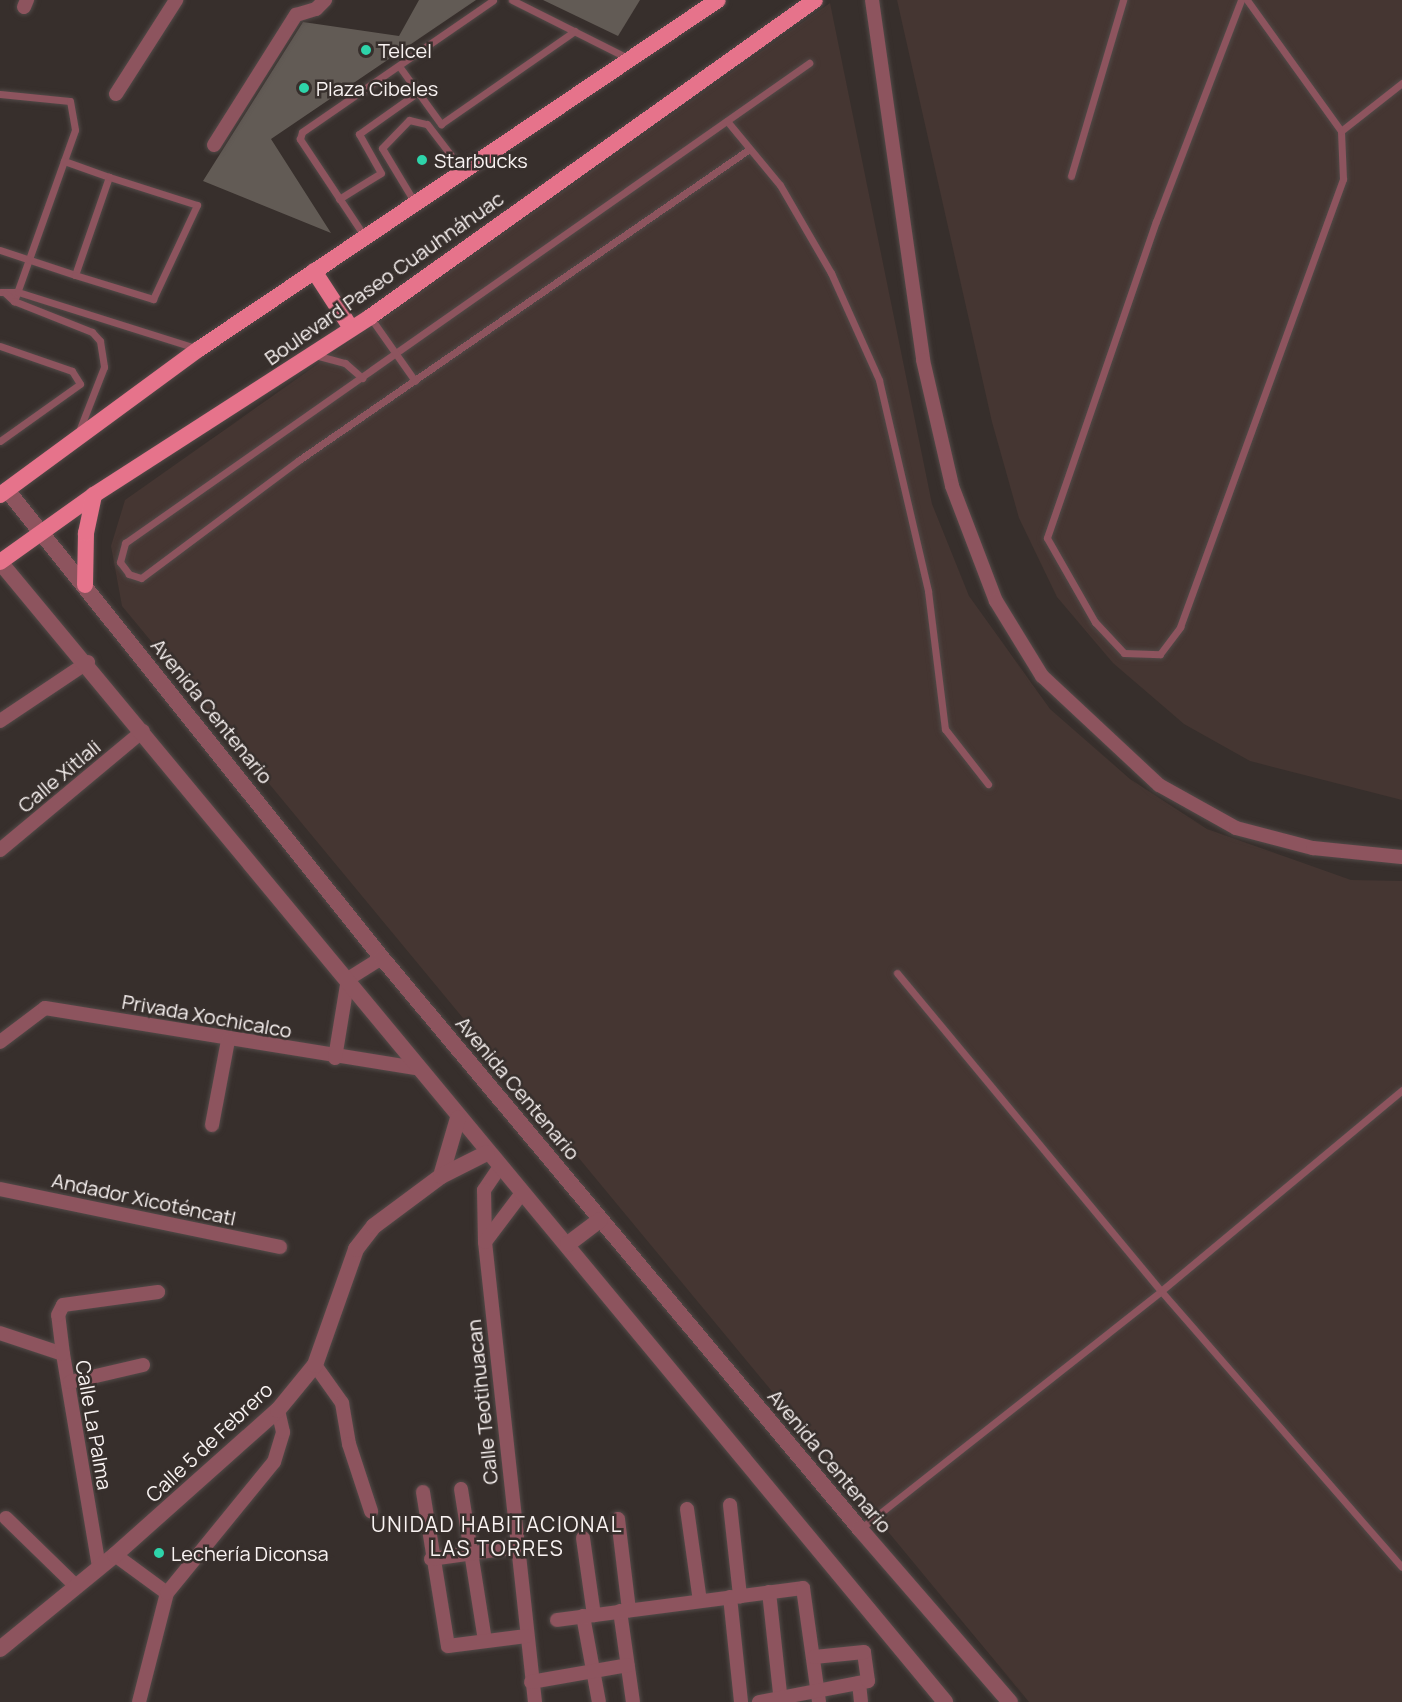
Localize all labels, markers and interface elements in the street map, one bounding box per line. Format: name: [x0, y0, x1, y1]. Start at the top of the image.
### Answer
place label: Telcel: [378, 38, 432, 62]
marker: Telcel: [359, 43, 373, 57]
place label: Plaza Cibeles: [316, 76, 438, 100]
marker: Plaza Cibeles: [297, 81, 311, 95]
place label: Starbucks: [434, 148, 528, 172]
marker: Starbucks: [415, 153, 429, 167]
street label: Boulevard Paseo Cuauhnáhuac: [260, 186, 508, 370]
street label: Avenida Centenario: [146, 634, 278, 788]
street label: Calle Xitlali: [13, 735, 105, 817]
street label: Privada Xochicalco: [120, 989, 294, 1043]
street label: Avenida Centenario: [451, 1011, 585, 1165]
street label: Andador Xicoténcatl: [50, 1168, 238, 1230]
street label: Calle Teotihuacan: [461, 1318, 503, 1486]
street label: Calle La Palma: [71, 1358, 117, 1492]
street label: Calle 5 de Febrero: [141, 1377, 277, 1507]
street label: Avenida Centenario: [763, 1384, 897, 1538]
district label: UNIDAD HABITACIONAL LAS TORRES: [371, 1511, 623, 1561]
place label: Lechería Diconsa: [171, 1541, 329, 1565]
marker: Lechería Diconsa: [152, 1546, 166, 1560]

